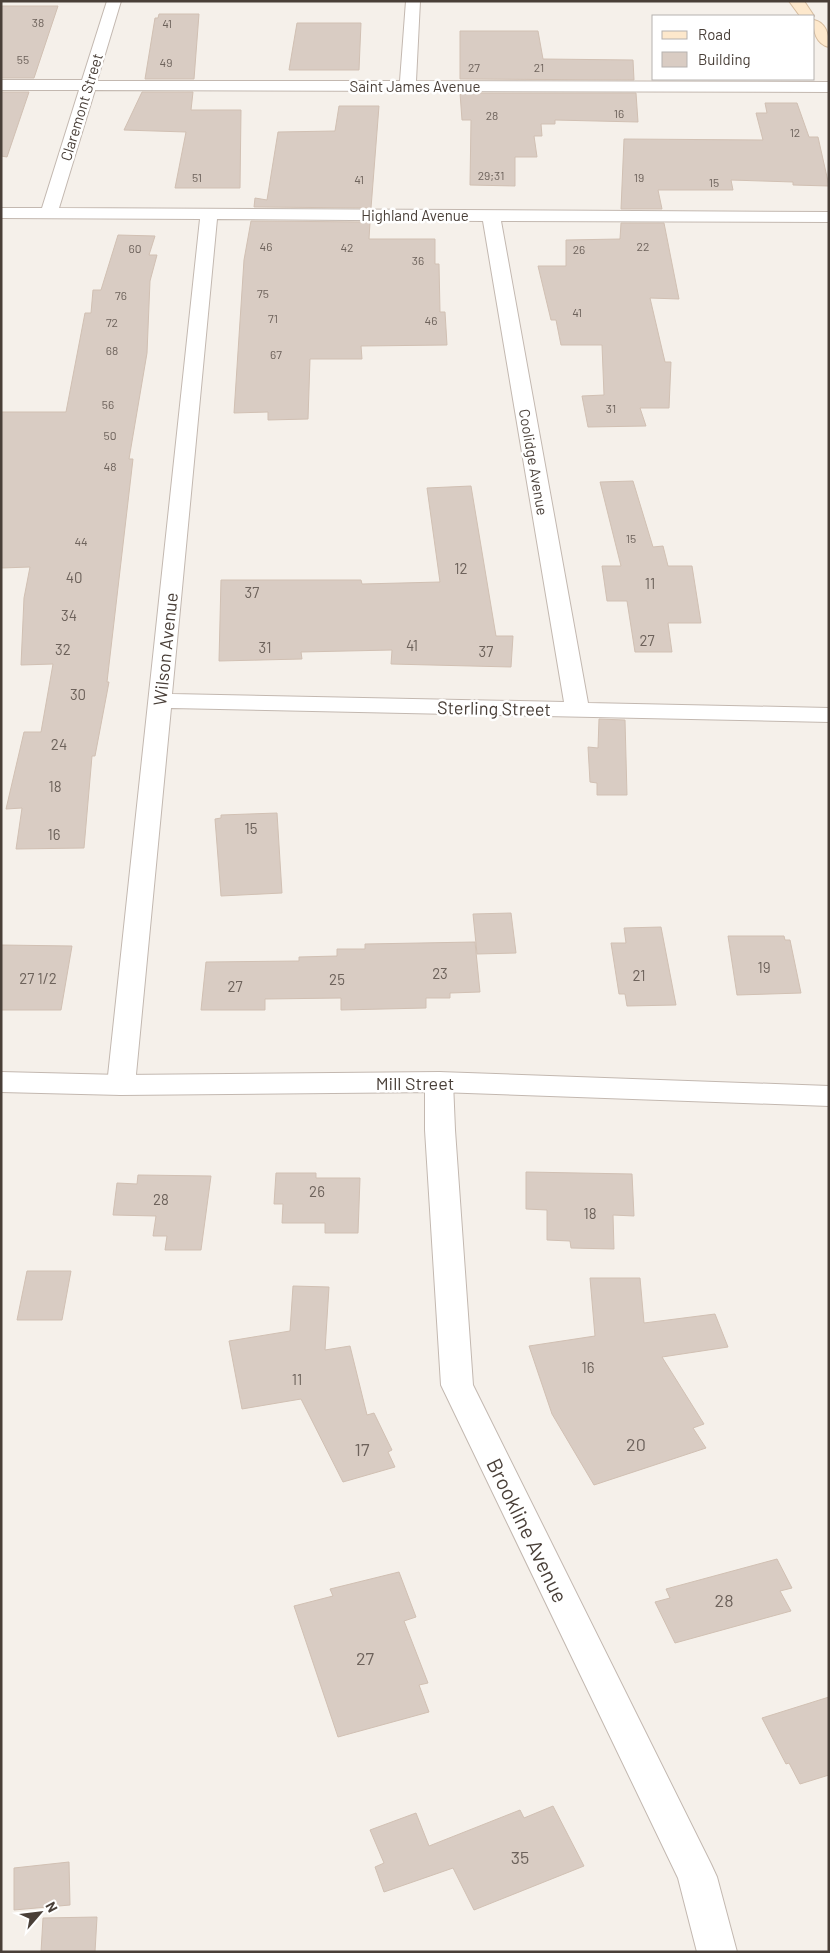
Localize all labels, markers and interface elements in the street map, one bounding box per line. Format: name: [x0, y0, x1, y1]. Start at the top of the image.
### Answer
house number: 38: [32, 15, 44, 29]
legend: [652, 15, 815, 80]
house number: 41: [162, 16, 172, 30]
text: Road: [698, 25, 731, 43]
text: Building: [698, 50, 751, 68]
street label: Claremont Street: [56, 51, 106, 163]
house number: 55: [17, 52, 29, 66]
house number: 49: [160, 55, 172, 69]
house number: 27: [468, 60, 480, 74]
house number: 21: [534, 60, 544, 74]
street label: Saint James Avenue: [349, 77, 481, 95]
house number: 16: [614, 106, 624, 120]
house number: 28: [486, 108, 498, 122]
house number: 12: [790, 125, 800, 139]
house number: 29;31: [478, 168, 504, 182]
house number: 51: [192, 170, 202, 184]
house number: 19: [634, 170, 644, 184]
house number: 41: [354, 172, 364, 186]
house number: 15: [709, 175, 719, 189]
street label: Highland Avenue: [361, 206, 469, 224]
house number: 46: [260, 239, 272, 253]
house number: 22: [637, 239, 649, 253]
house number: 42: [340, 240, 354, 254]
house number: 60: [129, 241, 141, 255]
house number: 26: [573, 242, 585, 256]
house number: 36: [412, 253, 424, 267]
house number: 75: [257, 286, 269, 300]
house number: 76: [115, 288, 127, 302]
house number: 41: [572, 305, 582, 319]
house number: 71: [268, 311, 278, 325]
house number: 46: [425, 313, 437, 327]
house number: 72: [106, 315, 118, 329]
house number: 68: [106, 343, 118, 357]
house number: 67: [270, 347, 282, 361]
house number: 56: [102, 397, 114, 411]
house number: 31: [606, 401, 616, 415]
street label: Coolidge Avenue: [516, 407, 552, 517]
house number: 50: [104, 428, 116, 442]
house number: 48: [104, 459, 116, 473]
house number: 15: [626, 531, 636, 545]
house number: 44: [74, 534, 88, 548]
house number: 12: [454, 559, 468, 577]
house number: 40: [66, 568, 82, 586]
house number: 11: [645, 574, 655, 592]
house number: 37: [245, 583, 259, 601]
street label: Wilson Avenue: [148, 591, 182, 707]
house number: 34: [61, 606, 77, 624]
house number: 27: [639, 631, 655, 649]
house number: 41: [406, 636, 418, 654]
house number: 31: [259, 638, 271, 656]
house number: 32: [55, 640, 71, 658]
house number: 37: [479, 642, 493, 660]
house number: 30: [70, 685, 86, 703]
street label: Sterling Street: [437, 696, 551, 720]
house number: 24: [51, 735, 67, 753]
house number: 18: [48, 777, 62, 795]
house number: 15: [245, 819, 257, 837]
house number: 16: [48, 825, 60, 843]
house number: 19: [757, 958, 771, 976]
house number: 23: [432, 964, 448, 982]
house number: 21: [632, 966, 646, 984]
house number: 27 1/2: [19, 969, 57, 987]
house number: 25: [329, 970, 345, 988]
house number: 27: [227, 977, 243, 995]
street label: Mill Street: [376, 1072, 454, 1094]
house number: 26: [309, 1182, 325, 1200]
house number: 28: [153, 1190, 169, 1208]
house number: 18: [583, 1204, 597, 1222]
house number: 16: [582, 1358, 594, 1376]
house number: 11: [292, 1370, 302, 1388]
house number: 20: [626, 1433, 646, 1455]
house number: 17: [355, 1438, 370, 1460]
street label: Brookline Avenue: [482, 1454, 574, 1606]
house number: 28: [714, 1589, 734, 1611]
house number: 27: [356, 1647, 375, 1669]
house number: 35: [511, 1846, 529, 1868]
north arrow: [15, 1888, 65, 1938]
text: N: [42, 1899, 62, 1915]

